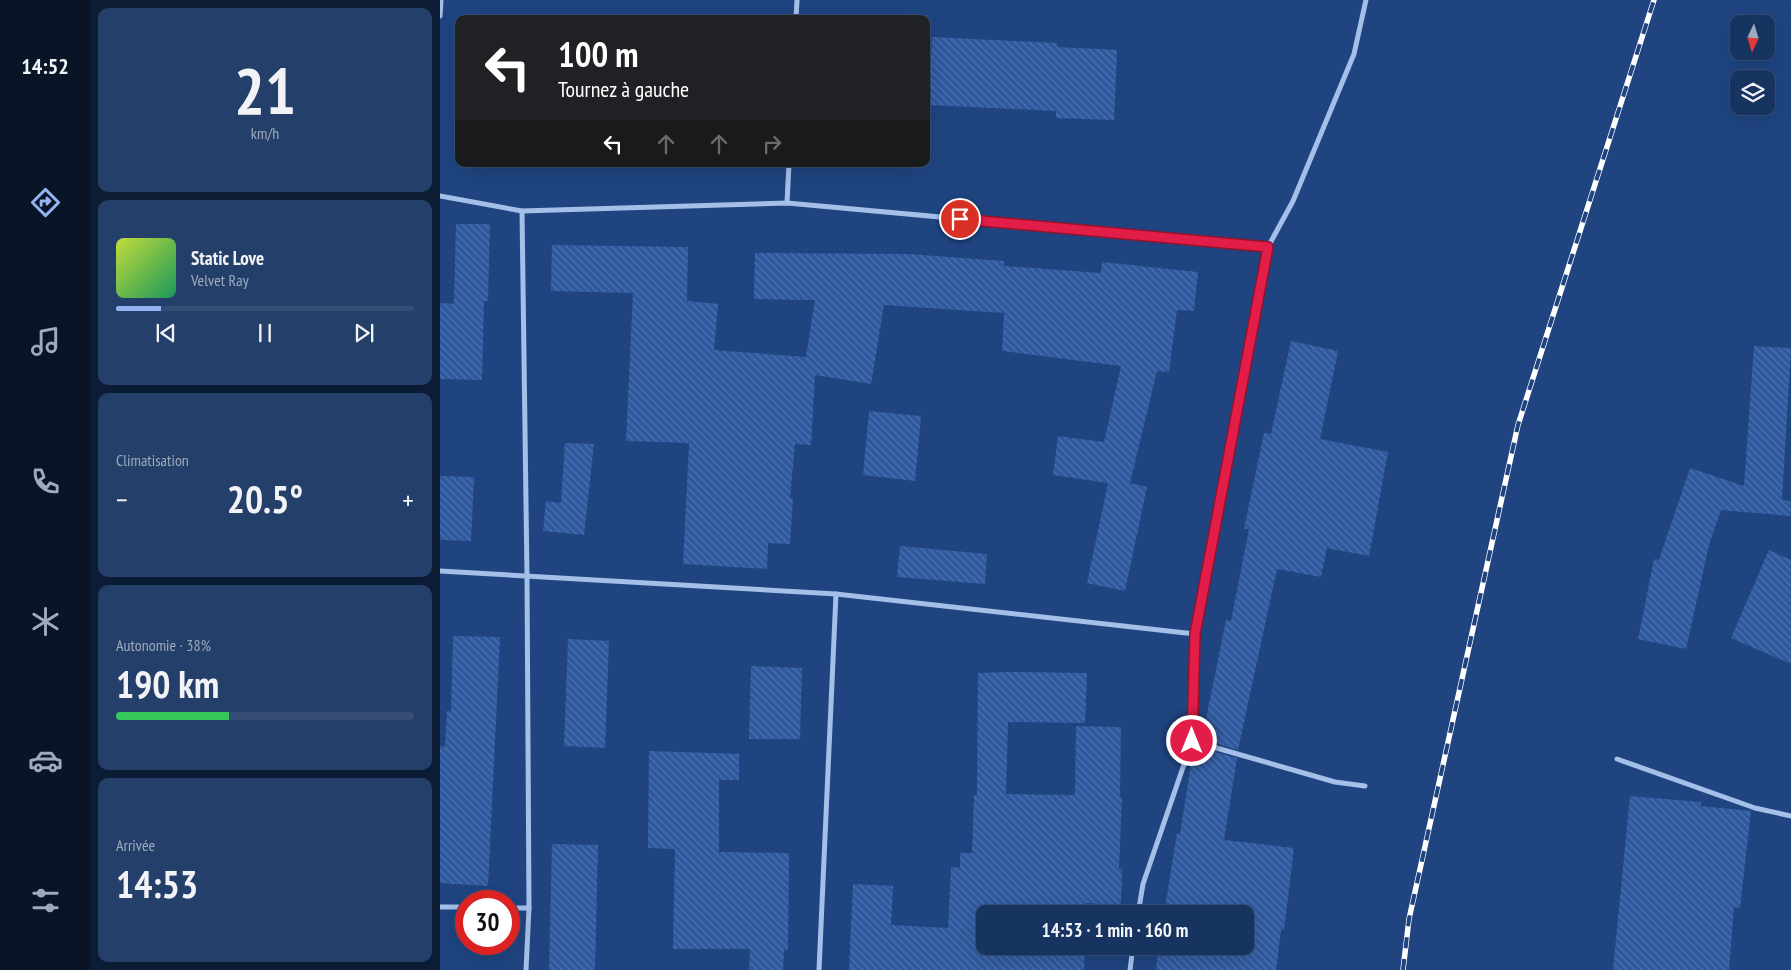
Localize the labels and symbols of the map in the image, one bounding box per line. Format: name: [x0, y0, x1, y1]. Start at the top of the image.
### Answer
north arrow: [1730, 15, 1775, 60]
pin: [939, 198, 981, 240]
position arrow: [1165, 714, 1217, 766]
speed limit sign: 30: [455, 890, 520, 955]

